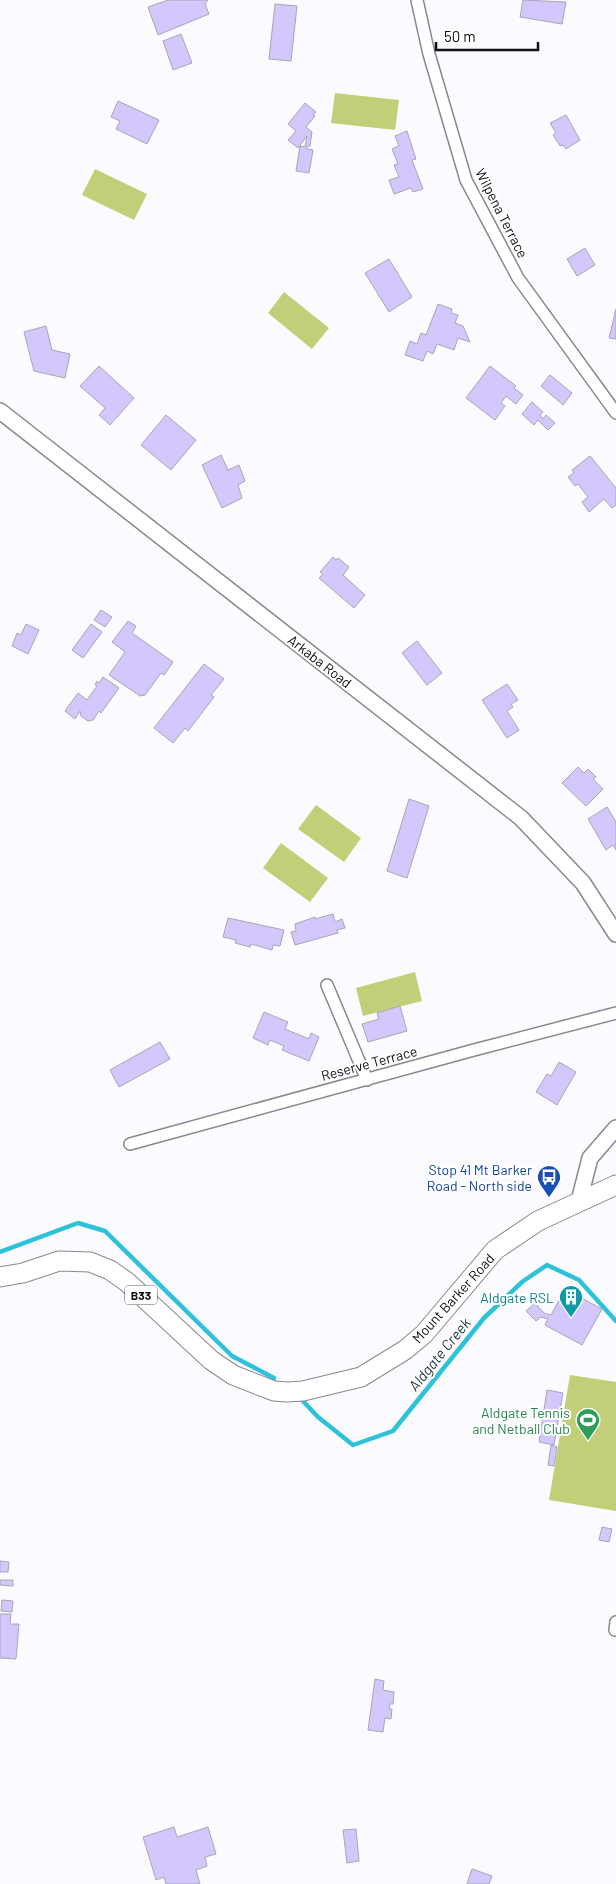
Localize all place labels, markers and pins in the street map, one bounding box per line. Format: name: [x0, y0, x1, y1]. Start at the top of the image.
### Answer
place label: Stop 41 Mt Barker Road - North side: [427, 1161, 532, 1194]
bus stop icon: Stop 41 Mt Barker Road - North side: [536, 1164, 562, 1198]
building icon: Aldgate RSL: [558, 1284, 584, 1318]
place label: Aldgate RSL: [480, 1289, 554, 1306]
place label: Aldgate Tennis and Netball Club: [472, 1404, 570, 1437]
sports icon: Aldgate Tennis and Netball Club: [575, 1407, 601, 1441]

